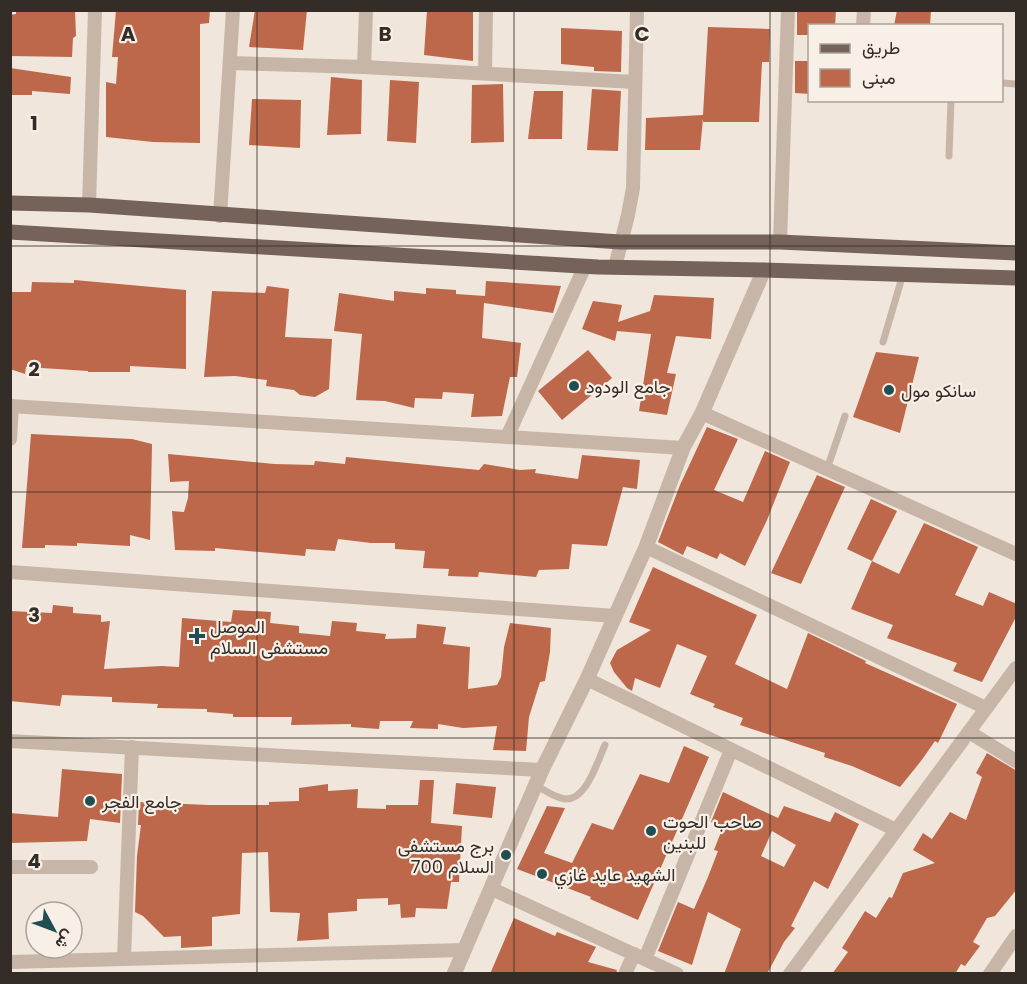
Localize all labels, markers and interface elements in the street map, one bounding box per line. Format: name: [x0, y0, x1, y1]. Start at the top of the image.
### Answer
text: A: [121, 20, 136, 48]
text: B: [378, 20, 392, 48]
text: C: [634, 20, 650, 48]
legend: [808, 24, 1003, 102]
text: طريق: [862, 35, 900, 60]
text: مبنى: [862, 65, 896, 90]
text: 1: [30, 109, 38, 137]
text: 2: [28, 355, 40, 383]
place label: جامع الودود: [586, 374, 671, 399]
place label: سانكو مول: [901, 378, 976, 403]
marker: جامع الودود: [567, 379, 581, 393]
marker: سانكو مول: [882, 383, 896, 397]
text: 3: [28, 601, 40, 629]
place label: الموصل مستشفى السلام: [210, 614, 328, 660]
marker: الموصل مستشفى السلام: [188, 627, 206, 645]
place label: جامع الفجر: [101, 789, 182, 814]
marker: جامع الفجر: [83, 794, 97, 808]
place label: صاحب الحوت للبنين: [663, 809, 762, 855]
marker: صاحب الحوت للبنين: [644, 824, 658, 838]
place label: برج مستشفى السلام 700: [398, 833, 494, 879]
text: 4: [27, 847, 41, 875]
marker: برج مستشفى السلام 700: [499, 848, 513, 862]
place label: الشهيد عايد غازي: [554, 862, 675, 890]
marker: الشهيد عايد غازي: [535, 867, 549, 881]
north arrow: [24, 900, 84, 960]
text: ش: [50, 925, 80, 954]

